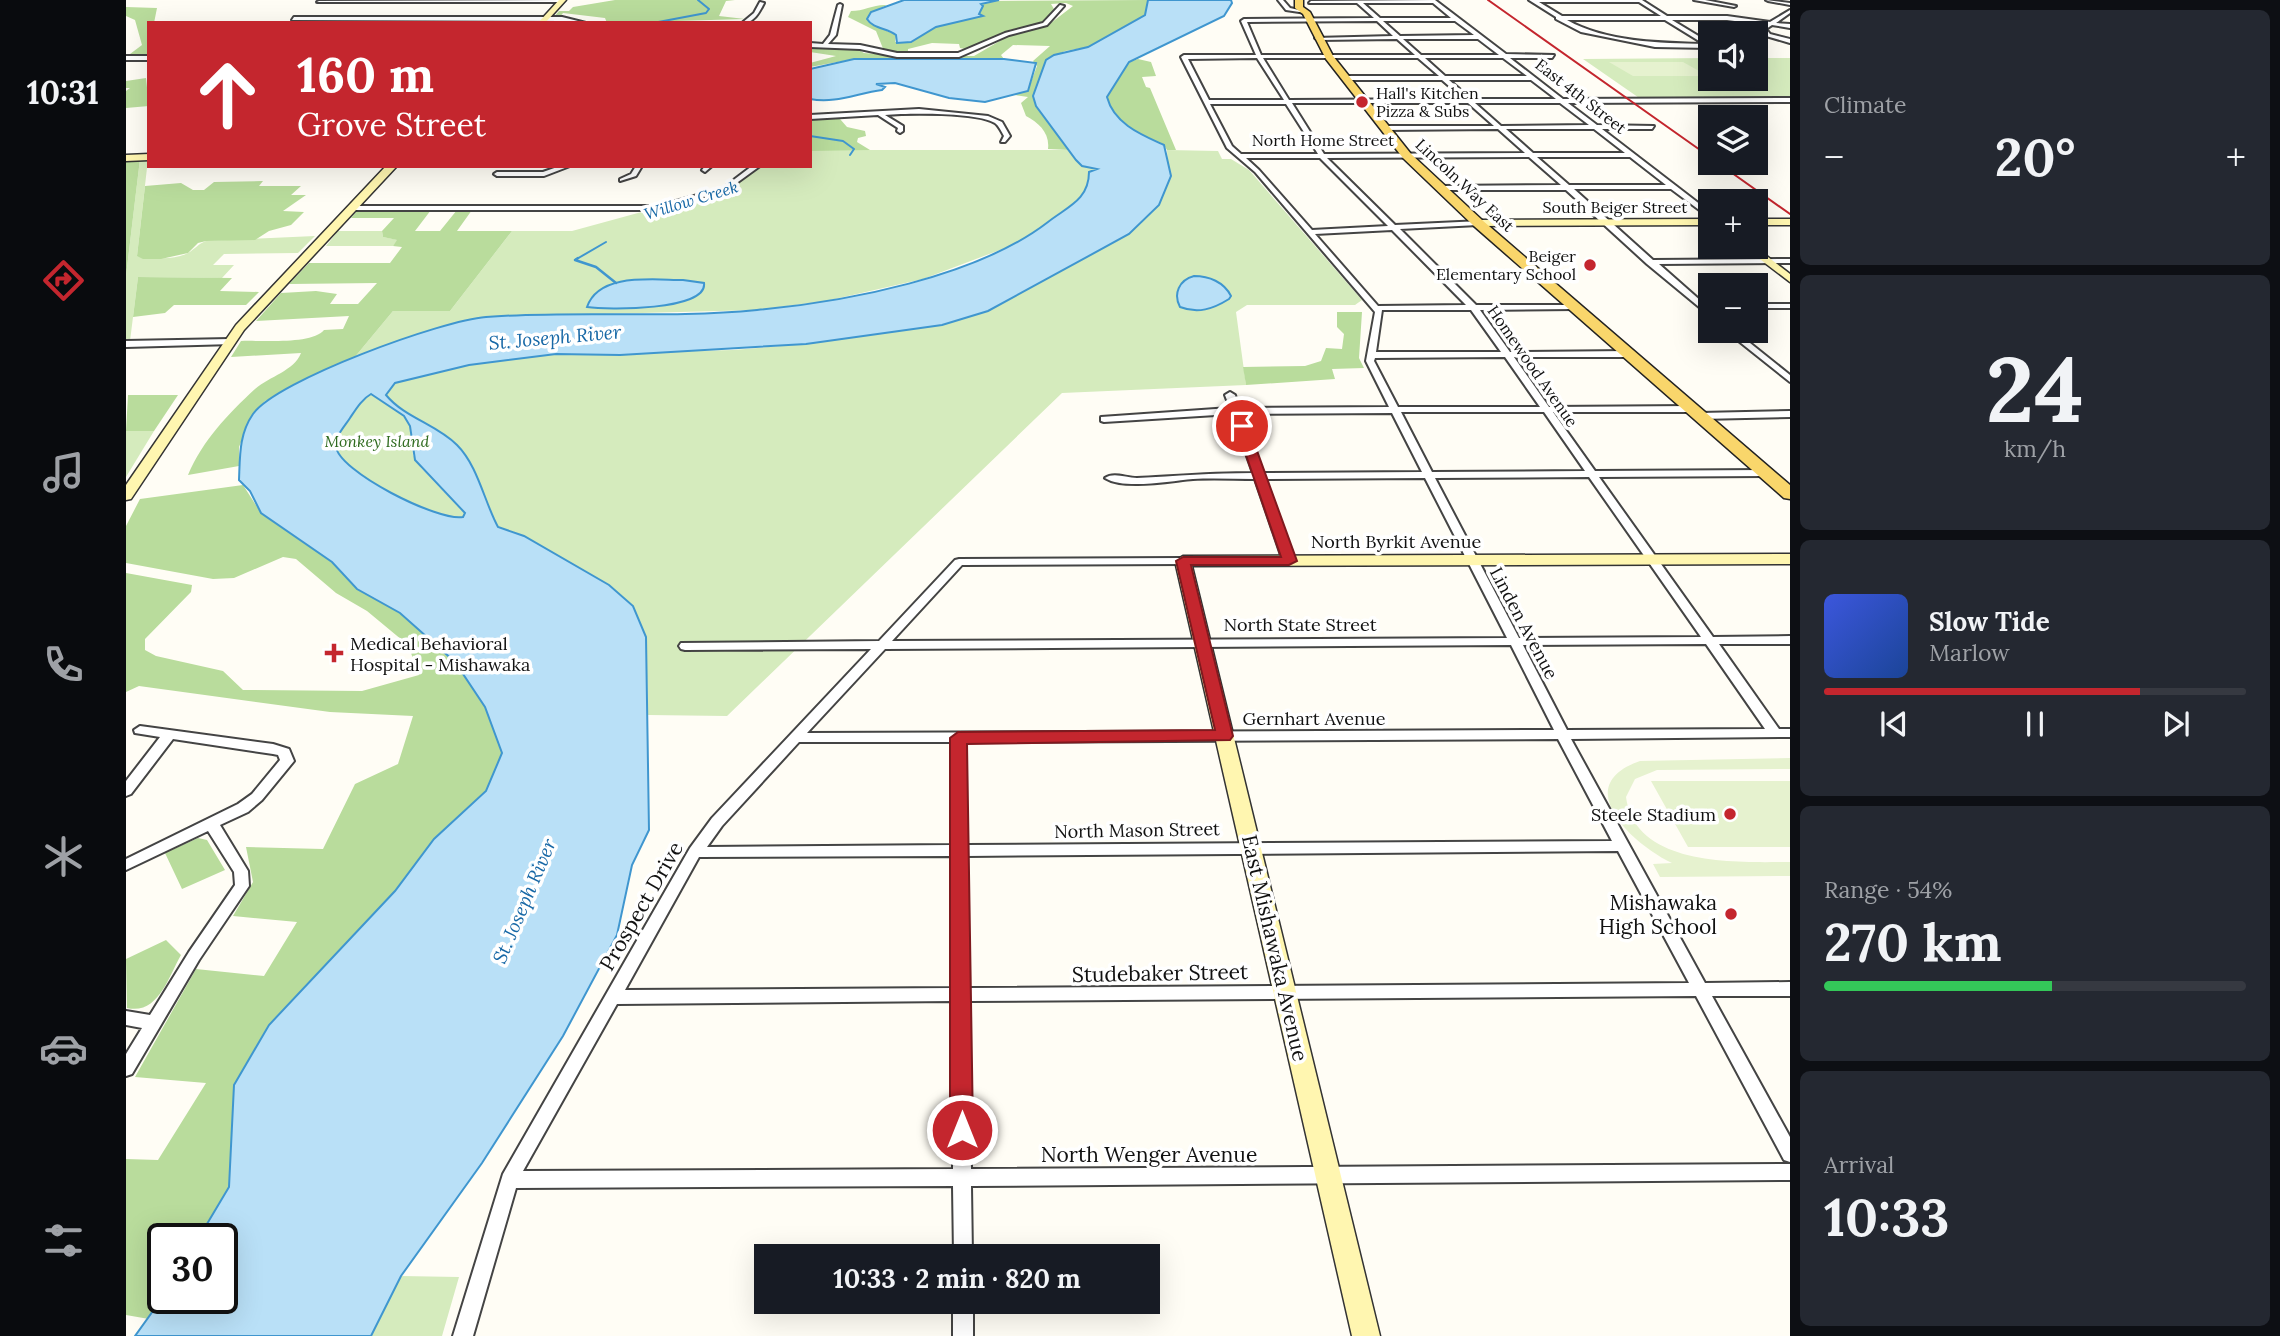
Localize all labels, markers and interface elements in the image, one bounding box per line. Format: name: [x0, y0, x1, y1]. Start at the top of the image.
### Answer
map controls: [1698, 21, 1768, 343]
button: sound: [1698, 21, 1768, 91]
text: 160 m: [297, 43, 434, 105]
icon: ahead: [182, 49, 273, 140]
street label: East 4th Street: [1531, 54, 1631, 138]
text: 10:31: [27, 72, 99, 113]
place label: Hall's Kitchen Pizza & Subs: [1376, 83, 1479, 121]
text: Climate: [1824, 90, 1906, 119]
marker: Hall's Kitchen Pizza & Subs: [1354, 94, 1370, 110]
text: Grove Street: [297, 104, 486, 145]
button: layers: [1698, 105, 1768, 175]
text: 20°: [1995, 124, 2075, 190]
street label: North Home Street: [1252, 130, 1395, 150]
text: −: [1824, 133, 1844, 181]
text: +: [2226, 133, 2246, 181]
street label: Lincoln Way East: [1412, 134, 1519, 236]
water label: Willow Creek: [642, 176, 740, 224]
button: +: [1698, 189, 1768, 259]
street label: South Beiger Street: [1542, 197, 1688, 217]
place label: Beiger Elementary School: [1436, 246, 1576, 284]
icon: directions: [39, 256, 88, 305]
marker: Beiger Elementary School: [1582, 257, 1598, 273]
button: −: [1698, 273, 1768, 343]
street label: Homewood Avenue: [1484, 301, 1583, 431]
water label: St. Joseph River: [488, 319, 623, 355]
text: 24: [1986, 330, 2084, 447]
pin: [1212, 396, 1272, 456]
icon: arrive: [1223, 407, 1261, 445]
park label: Monkey Island: [325, 431, 430, 451]
text: km/h: [2004, 434, 2066, 463]
icon: music: [39, 448, 88, 497]
street label: North Byrkit Avenue: [1311, 530, 1481, 553]
street label: Linden Avenue: [1485, 563, 1563, 683]
text: Slow Tide: [1929, 605, 2050, 638]
street label: North State Street: [1223, 613, 1377, 636]
place label: Medical Behavioral Hospital - Mishawaka: [350, 632, 530, 676]
text: Marlow: [1929, 638, 2010, 667]
icon: phone: [39, 640, 88, 689]
marker: Medical Behavioral Hospital - Mishawaka: [324, 643, 344, 663]
icon: previous: [1875, 705, 1913, 743]
icon: pause: [2016, 705, 2054, 743]
icon: next: [2157, 705, 2195, 743]
street label: Gernhart Avenue: [1243, 707, 1386, 730]
place label: Steele Stadium: [1591, 803, 1716, 826]
marker: Steele Stadium: [1722, 806, 1738, 822]
street label: North Mason Street: [1054, 817, 1220, 843]
icon: climate: [39, 832, 88, 881]
street label: East Mishawaka Avenue: [1236, 832, 1314, 1064]
water label: St. Joseph River: [487, 835, 561, 967]
street label: Prospect Drive: [593, 837, 689, 975]
text: Range · 54%: [1824, 875, 1952, 904]
place label: Mishawaka High School: [1599, 889, 1717, 940]
marker: Mishawaka High School: [1723, 906, 1739, 922]
text: 270 km: [1824, 909, 2002, 975]
street label: Studebaker Street: [1072, 958, 1249, 988]
icon: car: [39, 1024, 88, 1073]
position arrow: [925, 1093, 999, 1167]
street label: North Wenger Avenue: [1041, 1141, 1257, 1168]
text: Arrival: [1824, 1150, 1894, 1179]
text: 10:33: [1824, 1184, 1949, 1250]
icon: filters: [39, 1216, 88, 1265]
speed limit sign: 30: [147, 1223, 238, 1314]
text: 10:33 · 2 min · 820 m: [833, 1262, 1081, 1295]

